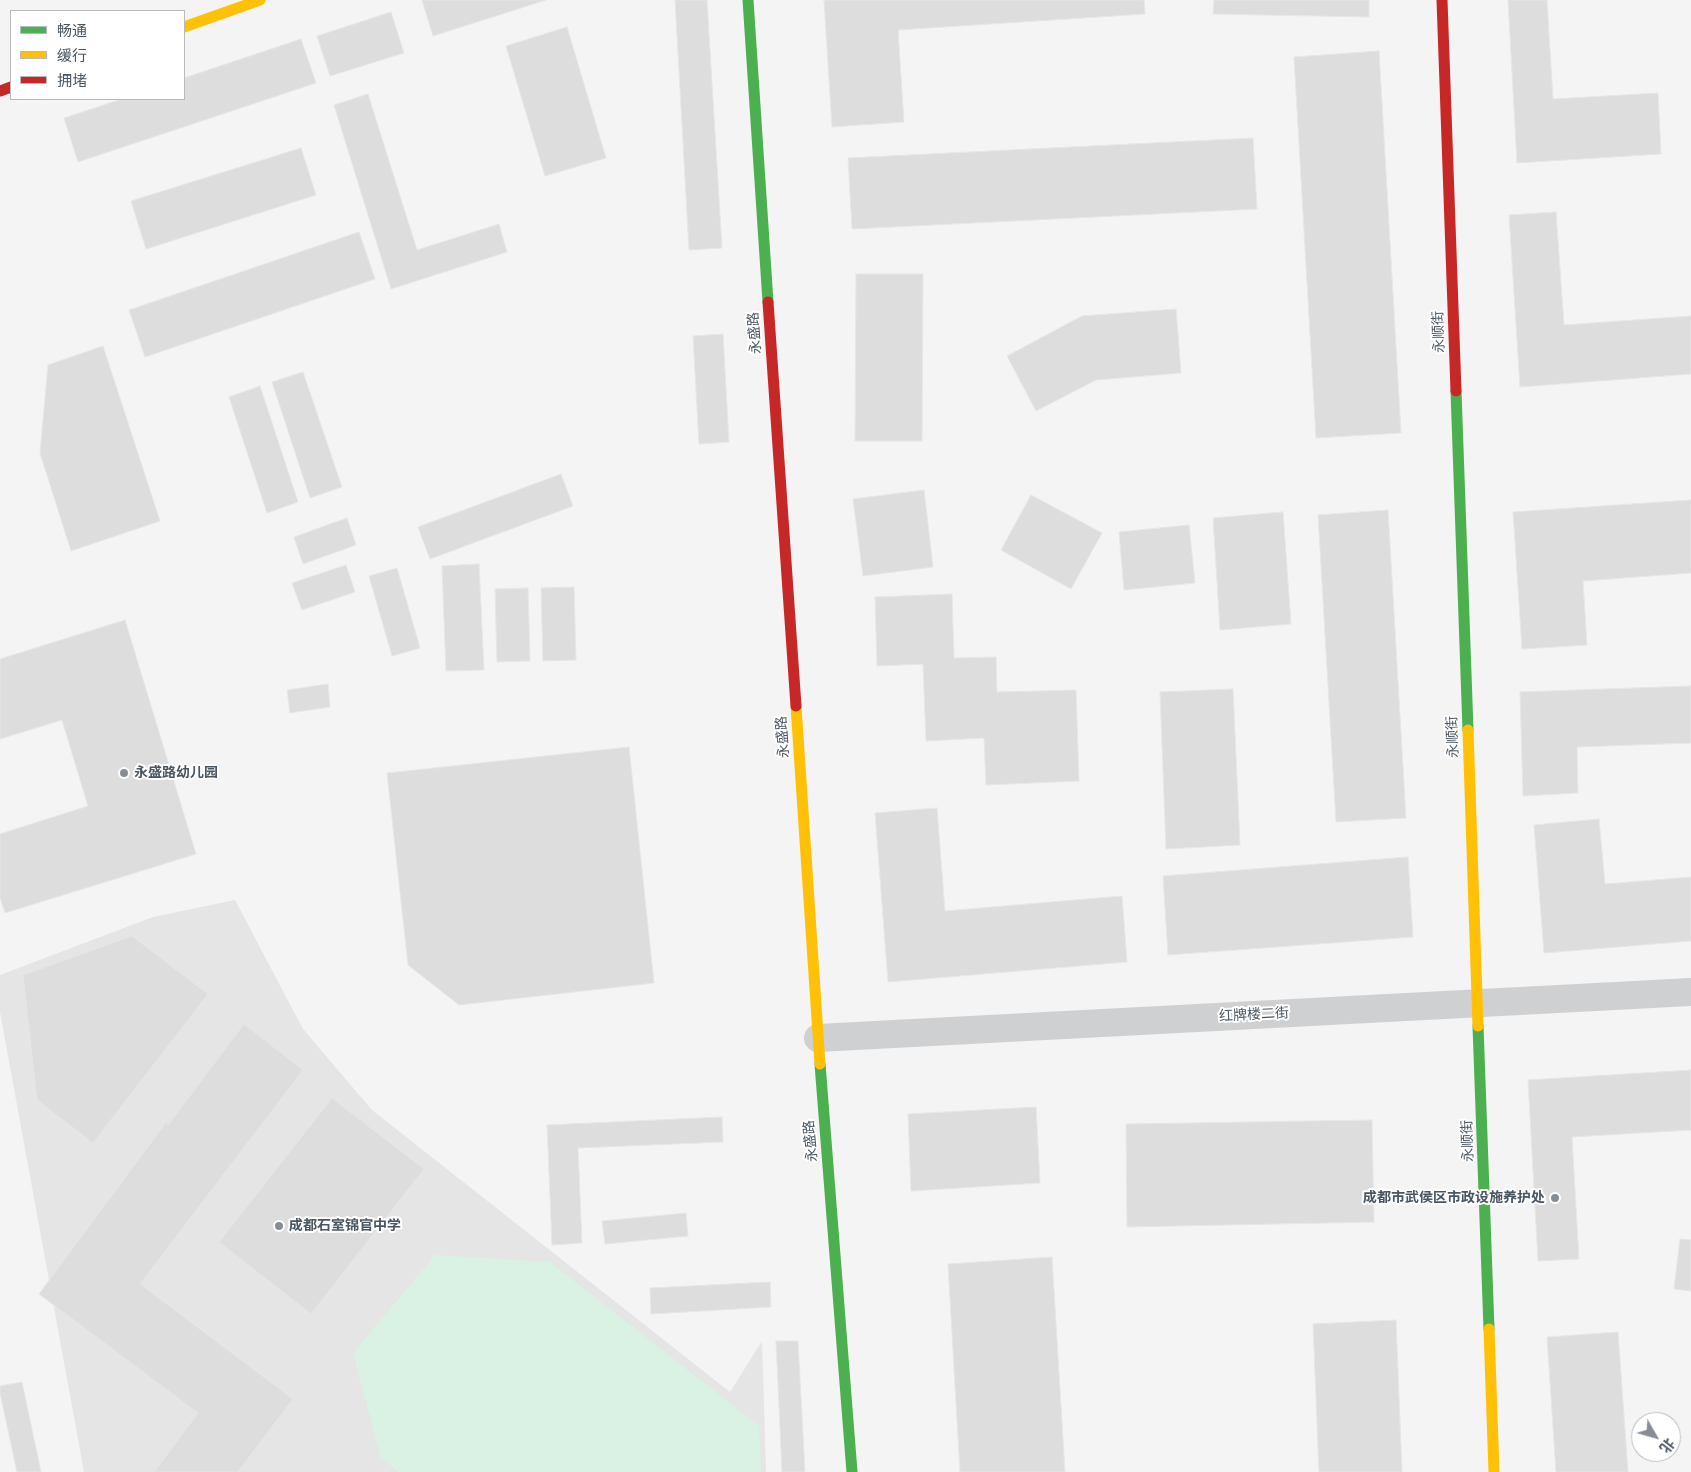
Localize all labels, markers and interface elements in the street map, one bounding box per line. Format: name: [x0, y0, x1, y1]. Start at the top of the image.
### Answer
legend: [10, 10, 185, 100]
text: 畅通: [57, 20, 87, 40]
text: 缓行: [57, 45, 87, 65]
text: 拥堵: [57, 70, 87, 90]
street label: 永盛路: [745, 311, 765, 355]
street label: 永顺街: [1430, 311, 1448, 353]
street label: 永盛路: [773, 715, 793, 759]
street label: 永顺街: [1444, 716, 1462, 758]
place label: 永盛路幼儿园: [134, 765, 218, 781]
marker: 永盛路幼儿园: [118, 767, 130, 779]
street label: 红牌楼二街: [1219, 1005, 1289, 1025]
street label: 永盛路: [801, 1119, 821, 1163]
street label: 永顺街: [1459, 1120, 1477, 1162]
place label: 成都市武侯区市政设施养护处: [1363, 1190, 1545, 1206]
marker: 成都市武侯区市政设施养护处: [1549, 1192, 1561, 1204]
place label: 成都石室锦官中学: [289, 1218, 401, 1234]
marker: 成都石室锦官中学: [273, 1220, 285, 1232]
north arrow: [1631, 1412, 1681, 1462]
text: 北: [1656, 1435, 1679, 1457]

